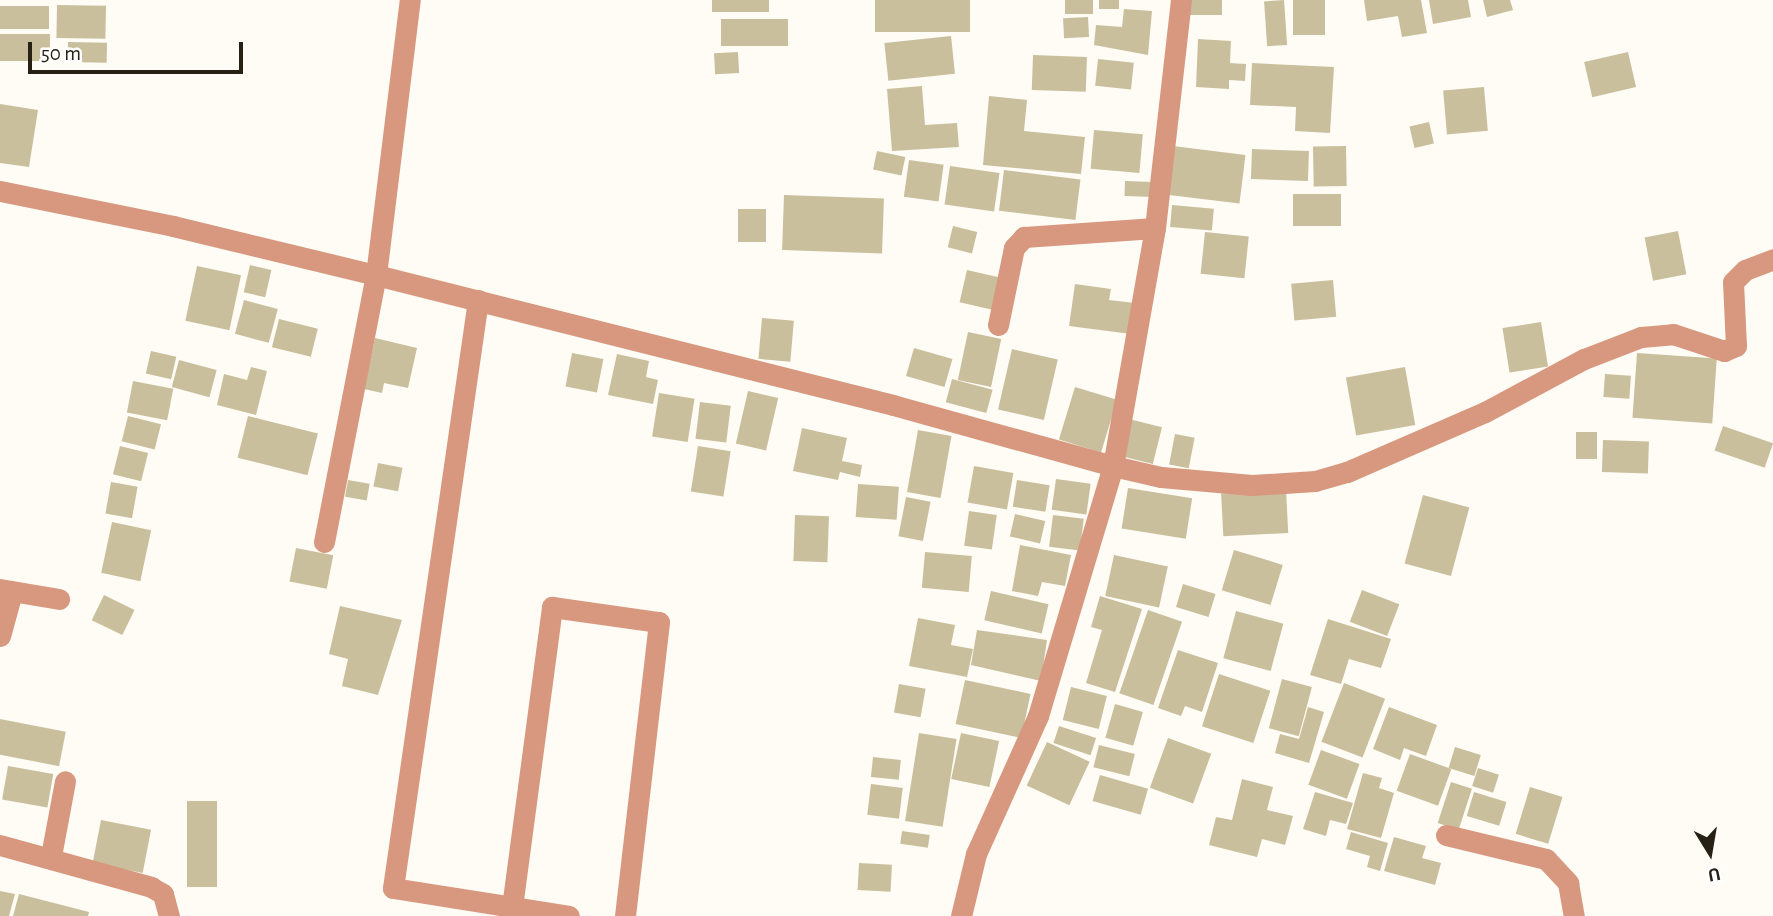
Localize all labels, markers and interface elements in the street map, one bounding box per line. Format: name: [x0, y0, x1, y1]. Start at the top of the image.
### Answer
scale bar: [32, 28, 247, 72]
text: 50 m: [41, 43, 81, 64]
north arrow: [1675, 818, 1745, 888]
text: U: [1706, 864, 1722, 885]

